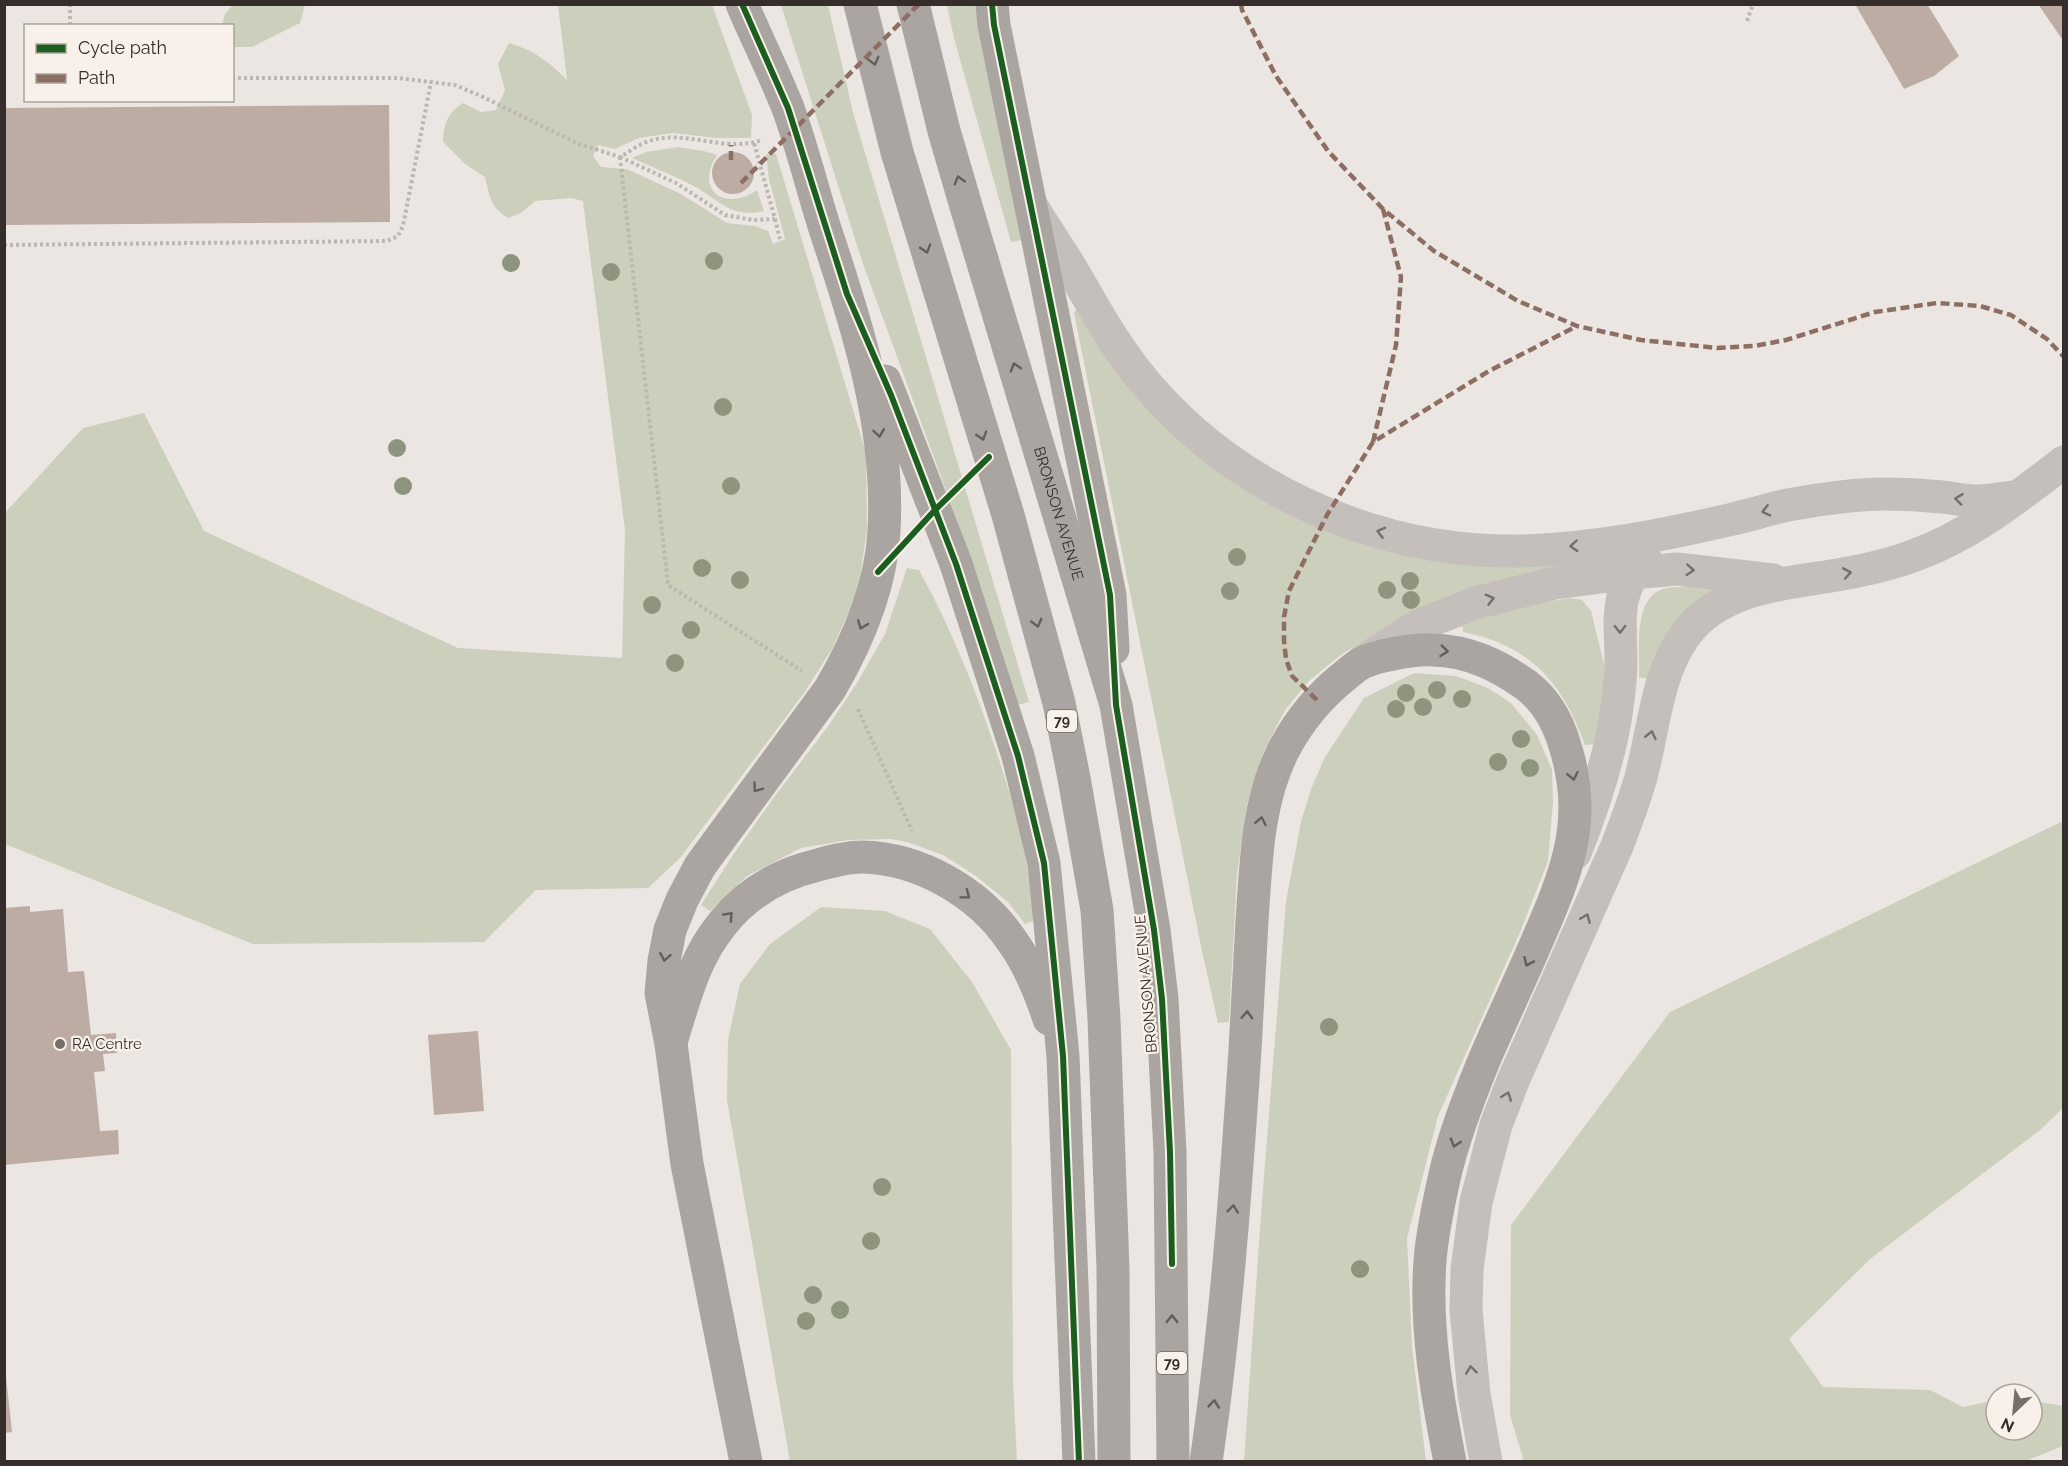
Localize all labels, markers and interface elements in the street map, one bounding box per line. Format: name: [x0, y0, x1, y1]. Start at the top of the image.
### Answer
legend: [24, 24, 234, 102]
text: Cycle path: [78, 37, 167, 58]
one-way arrow: [866, 56, 879, 66]
text: Path: [78, 67, 115, 88]
one-way arrow: [954, 175, 966, 186]
one-way arrow: [919, 243, 931, 254]
one-way arrow: [1010, 362, 1022, 373]
one-way arrow: [873, 428, 885, 437]
one-way arrow: [975, 430, 987, 441]
street label: BRONSON AVENUE: [1030, 445, 1087, 583]
one-way arrow: [1954, 493, 1964, 505]
one-way arrow: [1761, 503, 1771, 516]
one-way arrow: [1376, 527, 1387, 539]
one-way arrow: [1570, 539, 1579, 552]
one-way arrow: [1685, 564, 1694, 577]
one-way arrow: [1842, 567, 1852, 580]
one-way arrow: [1485, 594, 1495, 607]
one-way arrow: [857, 618, 869, 629]
one-way arrow: [1030, 618, 1043, 628]
one-way arrow: [1614, 625, 1626, 634]
one-way arrow: [1439, 644, 1449, 657]
road number: 79: [1047, 710, 1077, 732]
one-way arrow: [1644, 730, 1657, 740]
one-way arrow: [1566, 770, 1579, 780]
one-way arrow: [753, 781, 764, 792]
one-way arrow: [1254, 816, 1267, 826]
one-way arrow: [960, 888, 971, 899]
one-way arrow: [722, 912, 733, 923]
one-way arrow: [1579, 913, 1591, 924]
street label: BRONSON AVENUE: [1131, 914, 1161, 1054]
one-way arrow: [659, 952, 672, 962]
one-way arrow: [1523, 956, 1535, 967]
one-way arrow: [1240, 1010, 1253, 1019]
place label: RA Centre: [72, 1035, 142, 1053]
marker: RA Centre: [53, 1037, 67, 1051]
one-way arrow: [1500, 1092, 1512, 1103]
one-way arrow: [1450, 1137, 1462, 1148]
one-way arrow: [1226, 1205, 1239, 1214]
one-way arrow: [1166, 1315, 1178, 1324]
road number: 79: [1157, 1352, 1187, 1374]
one-way arrow: [1465, 1365, 1478, 1375]
north arrow: [1984, 1382, 2044, 1442]
one-way arrow: [1207, 1399, 1220, 1408]
text: N: [1998, 1414, 2017, 1436]

